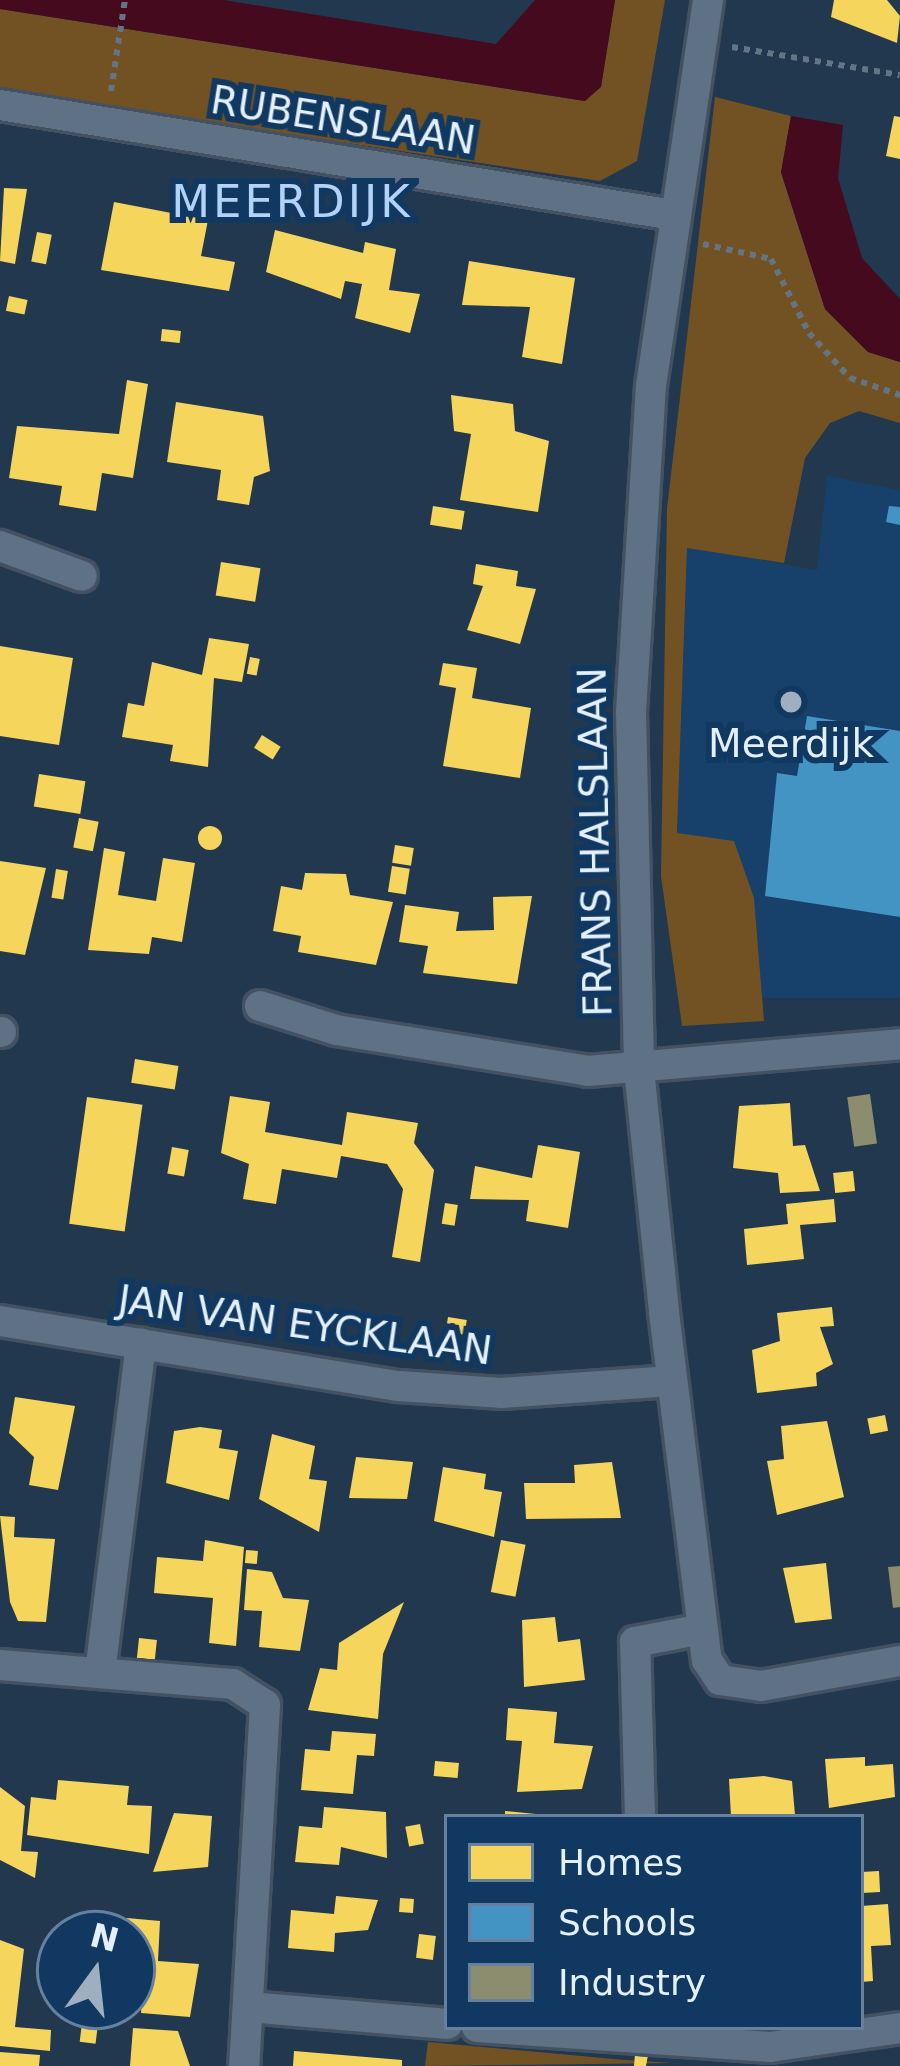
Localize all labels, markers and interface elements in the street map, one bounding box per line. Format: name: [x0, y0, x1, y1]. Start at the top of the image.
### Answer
street label: RUBENSLAAN: [207, 77, 479, 165]
district label: MEERDIJK: [171, 175, 413, 229]
street label: FRANS HALSLAAN: [570, 667, 622, 1017]
marker: Meerdijk: [778, 689, 804, 715]
place label: Meerdijk: [708, 721, 874, 767]
street label: JAN VAN EYCKLAAN: [115, 1277, 495, 1375]
legend: [444, 1814, 864, 2030]
text: Homes: [558, 1842, 683, 1883]
text: Schools: [558, 1902, 696, 1943]
north arrow: [36, 1910, 156, 2030]
text: N: [86, 1915, 123, 1960]
text: Industry: [558, 1962, 706, 2003]

